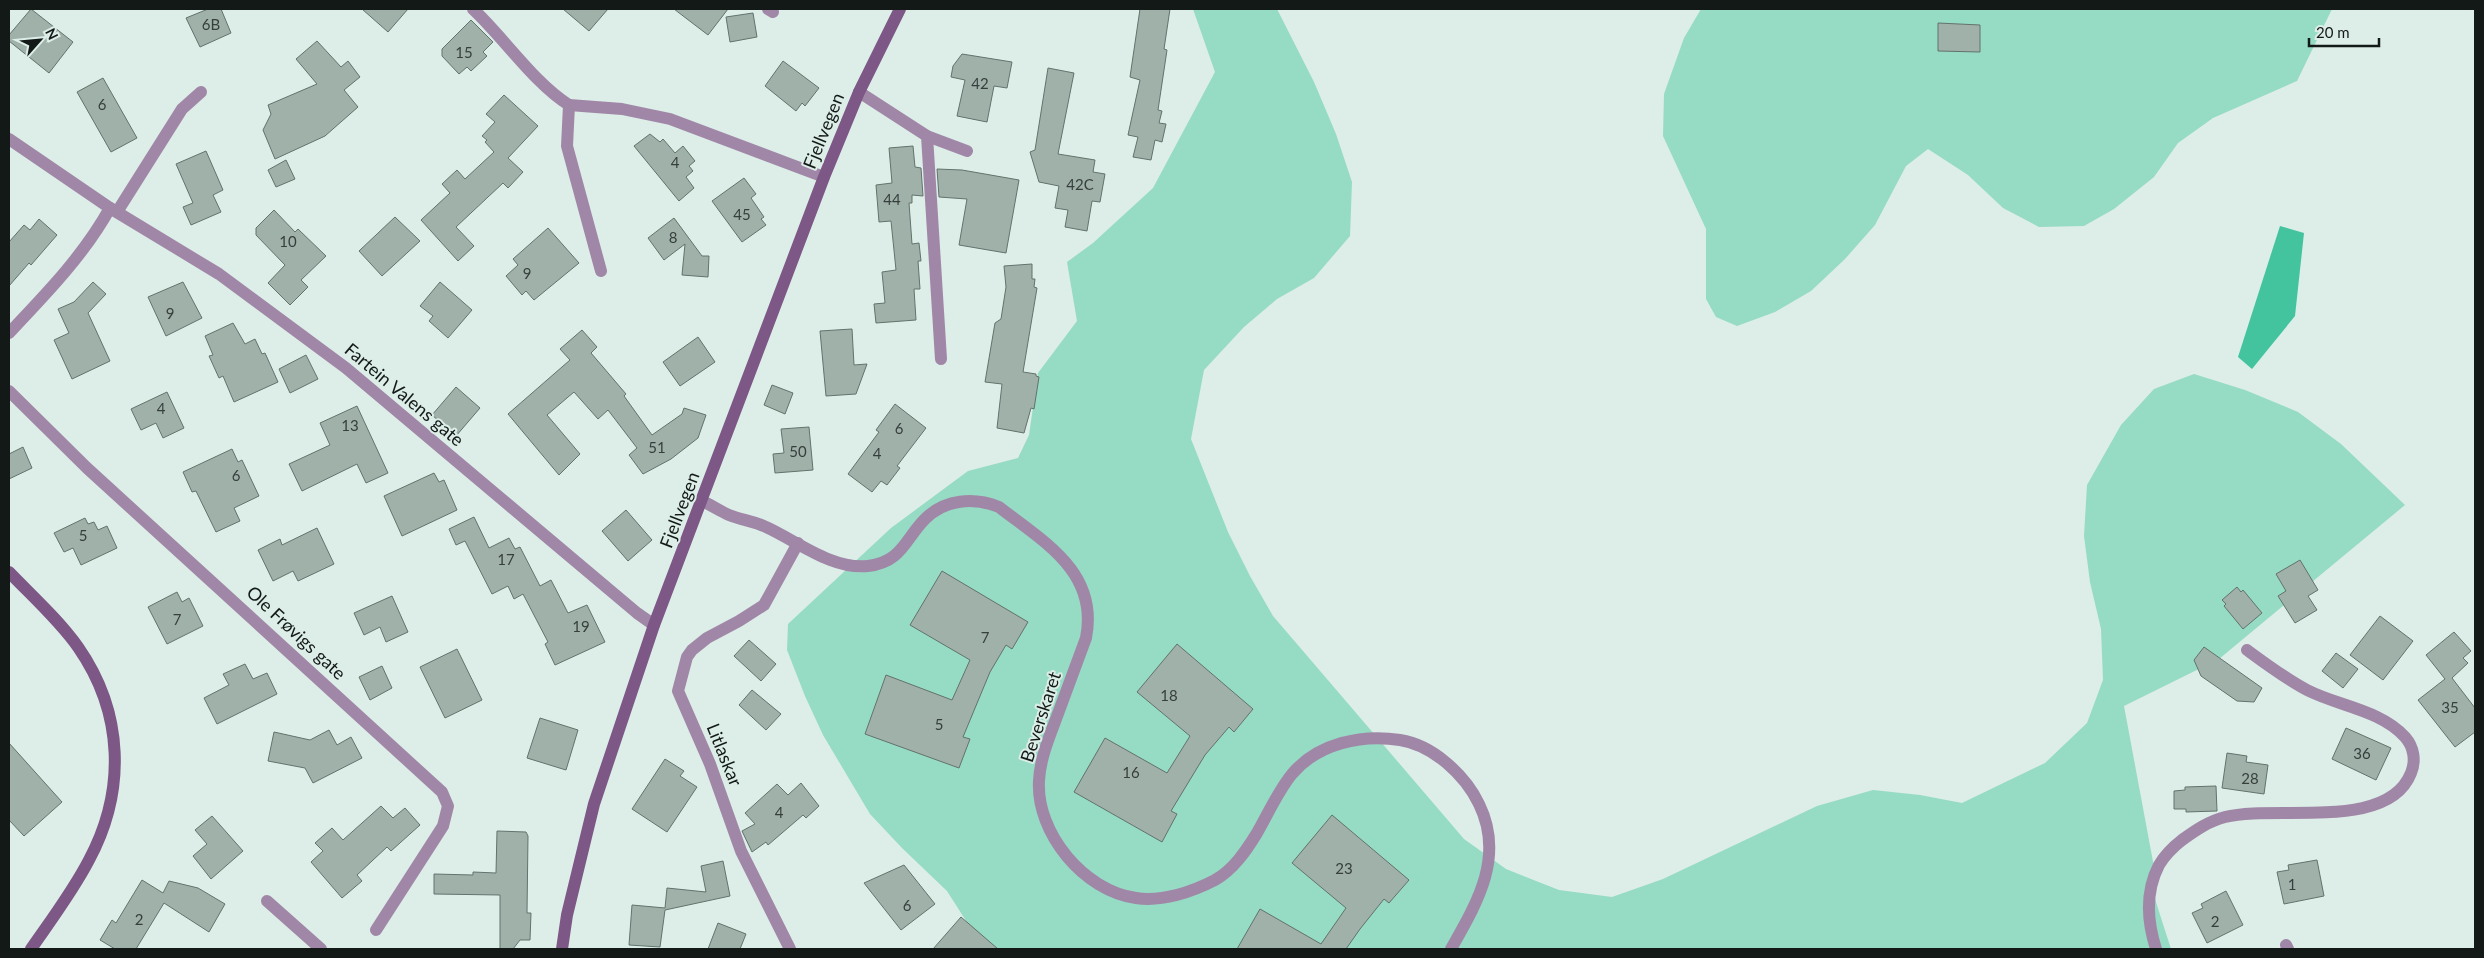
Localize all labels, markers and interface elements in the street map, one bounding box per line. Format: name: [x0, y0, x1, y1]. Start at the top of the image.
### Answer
north arrow: [15, 15, 65, 65]
house number: 6B: [202, 15, 220, 33]
scale bar: [2309, 15, 2379, 47]
text: 20 m: [2316, 23, 2350, 41]
text: N: [42, 25, 62, 43]
house number: 15: [455, 43, 473, 61]
house number: 42: [971, 74, 989, 92]
street label: Fjellvegen: [798, 90, 848, 172]
house number: 6: [98, 95, 107, 113]
house number: 4: [671, 153, 680, 171]
house number: 42C: [1066, 175, 1094, 193]
house number: 44: [883, 190, 901, 208]
house number: 45: [733, 205, 751, 223]
house number: 8: [669, 228, 677, 246]
house number: 10: [279, 232, 297, 250]
house number: 9: [523, 264, 531, 282]
house number: 9: [166, 304, 174, 322]
street label: Fartein Valens gate: [341, 338, 469, 450]
house number: 4: [157, 399, 166, 417]
house number: 13: [341, 416, 359, 434]
house number: 6: [895, 419, 904, 437]
house number: 51: [648, 438, 666, 456]
house number: 50: [789, 442, 807, 460]
house number: 4: [873, 444, 882, 462]
house number: 6: [232, 466, 241, 484]
street label: Fjellvegen: [655, 468, 704, 551]
house number: 5: [79, 526, 87, 544]
house number: 17: [497, 550, 515, 568]
street label: Ole Frøvigs gate: [243, 581, 351, 684]
house number: 7: [173, 610, 182, 628]
house number: 19: [572, 617, 590, 635]
house number: 7: [981, 628, 990, 646]
street label: Beverskaret: [1015, 668, 1065, 765]
house number: 18: [1160, 686, 1178, 704]
house number: 35: [2441, 698, 2459, 716]
house number: 5: [935, 715, 943, 733]
street label: Litlaskar: [702, 720, 748, 790]
house number: 36: [2353, 744, 2371, 762]
house number: 16: [1122, 763, 1140, 781]
house number: 28: [2241, 769, 2259, 787]
house number: 4: [775, 803, 784, 821]
house number: 23: [1335, 859, 1353, 877]
house number: 1: [2288, 875, 2296, 893]
house number: 6: [903, 896, 912, 914]
house number: 2: [135, 910, 143, 928]
house number: 2: [2211, 912, 2219, 930]

